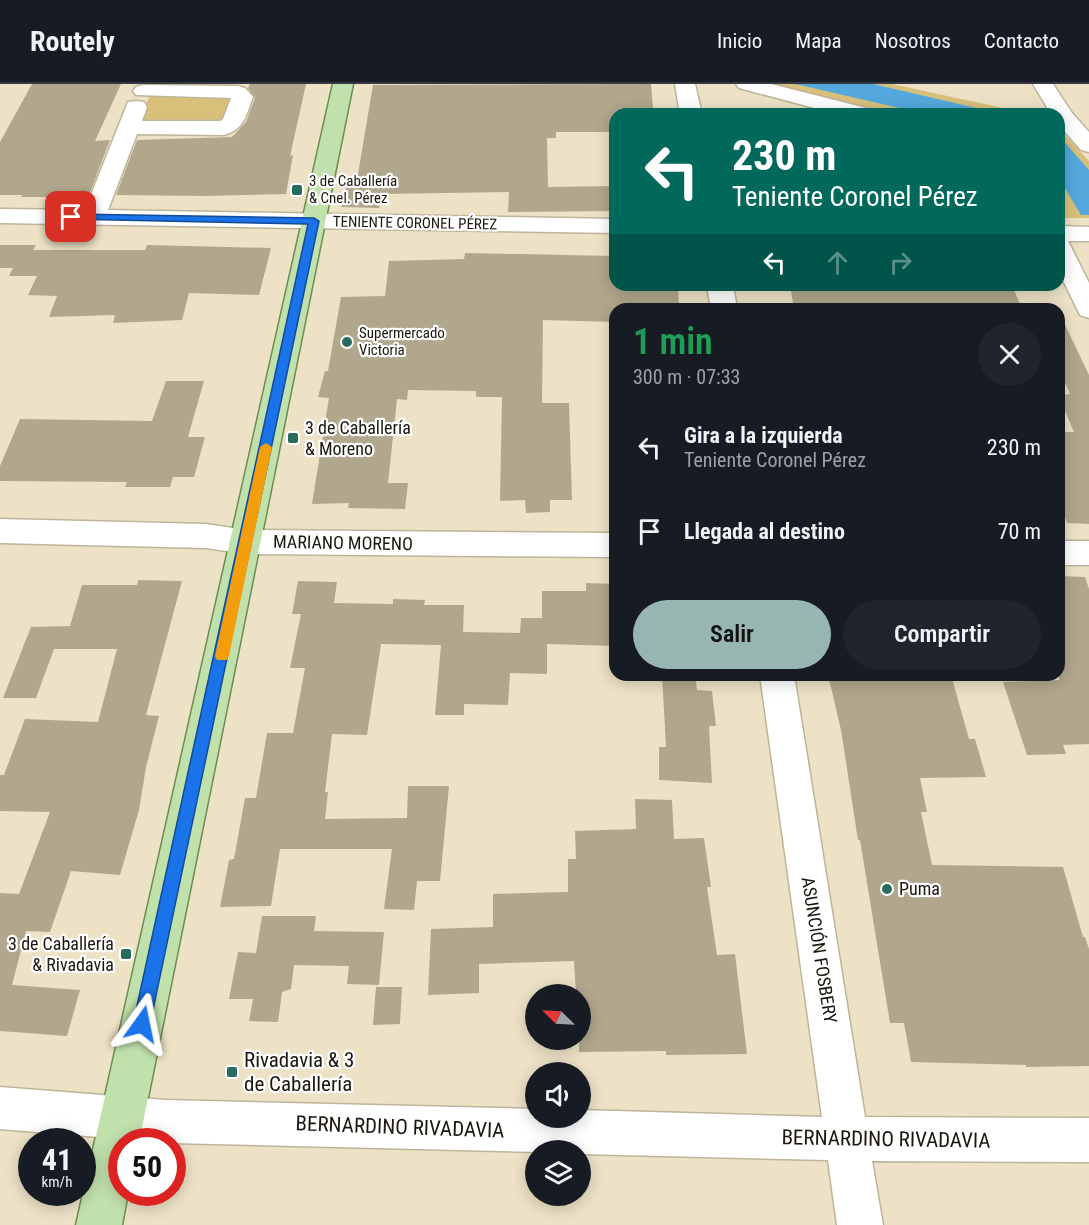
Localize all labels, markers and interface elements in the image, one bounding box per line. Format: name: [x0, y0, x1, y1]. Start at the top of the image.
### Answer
text: Routely: [30, 25, 115, 58]
text: Inicio: [717, 29, 762, 53]
text: Mapa: [795, 29, 842, 53]
text: Nosotros: [875, 29, 951, 53]
text: Contacto: [984, 29, 1059, 53]
text: 230 m: [732, 131, 837, 180]
icon: left: [633, 132, 711, 210]
place label: 3 de Caballería & Cnel. Pérez: [309, 172, 397, 207]
text: Teniente Coronel Pérez: [732, 181, 978, 213]
marker: 3 de Caballería & Cnel. Pérez: [290, 183, 304, 197]
pin: [45, 191, 96, 242]
icon: arrive: [54, 200, 87, 233]
street label: TENIENTE CORONEL PÉREZ: [333, 213, 497, 233]
icon: left: [758, 246, 791, 279]
icon: ahead: [821, 246, 854, 279]
icon: right: [884, 246, 917, 279]
text: 1 min: [633, 321, 713, 363]
button: close: [978, 323, 1041, 386]
place label: Supermercado Victoria: [359, 324, 445, 359]
marker: Supermercado Victoria: [340, 335, 354, 349]
text: 300 m · 07:33: [633, 365, 740, 389]
place label: 3 de Caballería & Moreno: [305, 417, 411, 459]
text: Gira a la izquierda: [684, 423, 843, 448]
marker: 3 de Caballería & Moreno: [286, 431, 300, 445]
icon: left: [633, 431, 666, 464]
text: 230 m: [987, 435, 1041, 460]
text: Teniente Coronel Pérez: [684, 448, 866, 472]
icon: arrive: [633, 515, 666, 548]
text: Llegada al destino: [684, 519, 845, 544]
text: 70 m: [998, 519, 1041, 544]
street label: MARIANO MORENO: [273, 531, 413, 554]
button: Salir: [633, 600, 831, 669]
button: Compartir: [843, 600, 1041, 669]
street label: ASUNCIÓN FOSBERY: [798, 875, 842, 1025]
place label: Puma: [899, 878, 940, 899]
marker: Puma: [880, 882, 894, 896]
place label: 3 de Caballería & Rivadavia: [8, 933, 114, 975]
marker: 3 de Caballería & Rivadavia: [119, 947, 133, 961]
north arrow: [525, 984, 591, 1050]
map controls: [525, 984, 591, 1206]
position arrow: [110, 992, 174, 1056]
place label: Rivadavia & 3 de Caballería: [244, 1048, 354, 1096]
button: sound: [525, 1062, 591, 1128]
marker: Rivadavia & 3 de Caballería: [225, 1065, 239, 1079]
street label: BERNARDINO RIVADAVIA: [295, 1111, 505, 1143]
street label: BERNARDINO RIVADAVIA: [781, 1125, 991, 1153]
speed limit sign: 50: [108, 1128, 186, 1206]
button: layers: [525, 1140, 591, 1206]
text: 41: [42, 1142, 72, 1177]
text: km/h: [42, 1173, 72, 1191]

